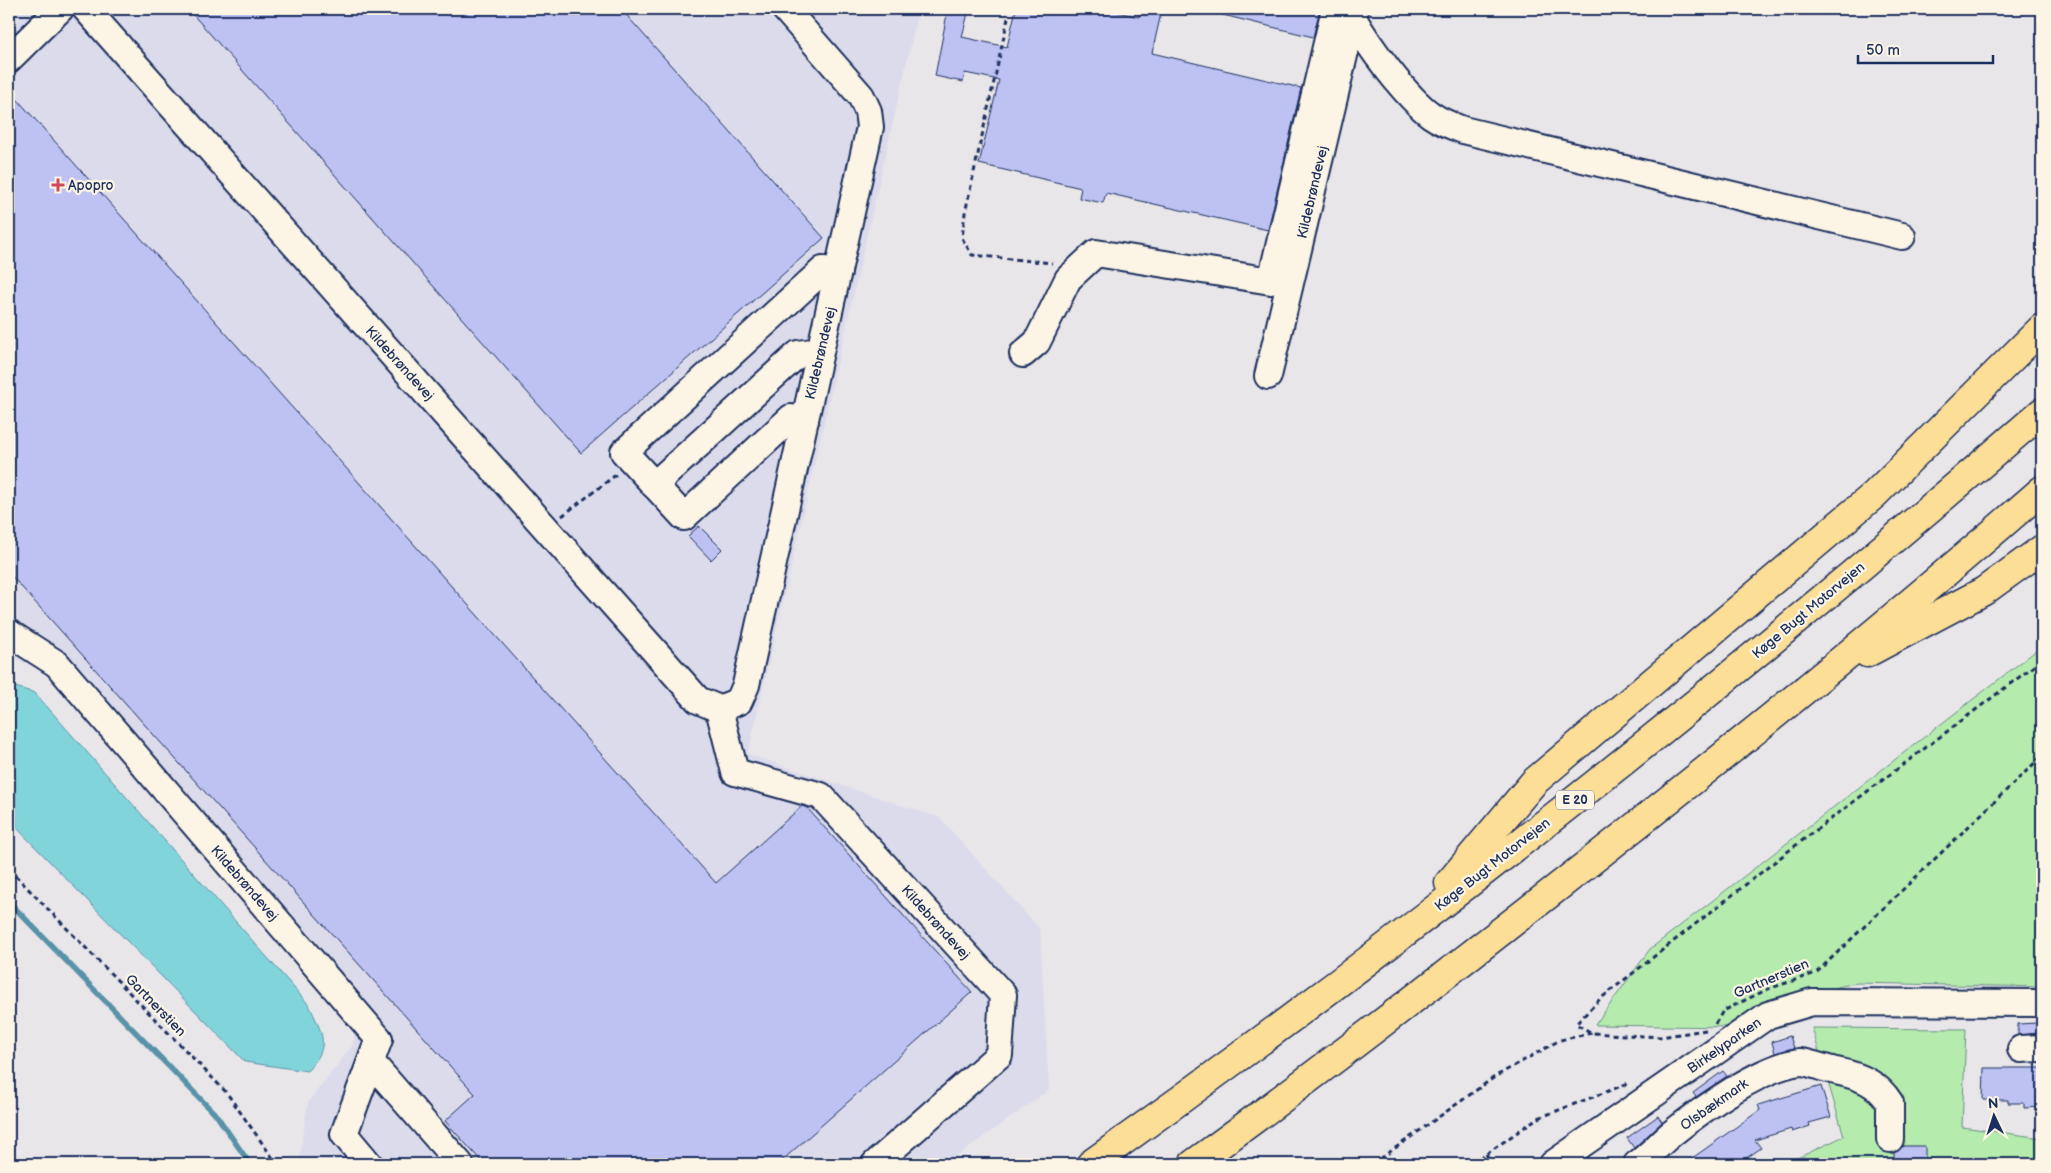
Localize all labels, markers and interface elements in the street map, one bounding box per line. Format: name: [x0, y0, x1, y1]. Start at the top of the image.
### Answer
scale bar: [1858, 32, 1994, 64]
text: 50 m: [1866, 41, 1900, 60]
street label: Kildebrøndevej: [1294, 144, 1331, 240]
place label: Apopro: [68, 177, 114, 194]
marker: Apopro: [52, 179, 64, 191]
street label: Kildebrøndevej: [802, 305, 839, 401]
street label: Kildebrøndevej: [362, 323, 438, 404]
street label: Køge Bugt Motorvejen: [1749, 558, 1868, 662]
road number: E 20: [1556, 790, 1594, 810]
street label: Køge Bugt Motorvejen: [1431, 814, 1553, 915]
street label: Kildebrøndevej: [207, 842, 282, 925]
street label: Kildebrøndevej: [898, 882, 974, 963]
street label: Gartnerstien: [1731, 955, 1811, 1002]
street label: Gartnerstien: [122, 971, 190, 1040]
street label: Birkelyparken: [1684, 1014, 1765, 1077]
street label: Olsbækmark: [1677, 1075, 1752, 1134]
north arrow: [1968, 1090, 2018, 1140]
text: N: [1987, 1095, 1999, 1112]

